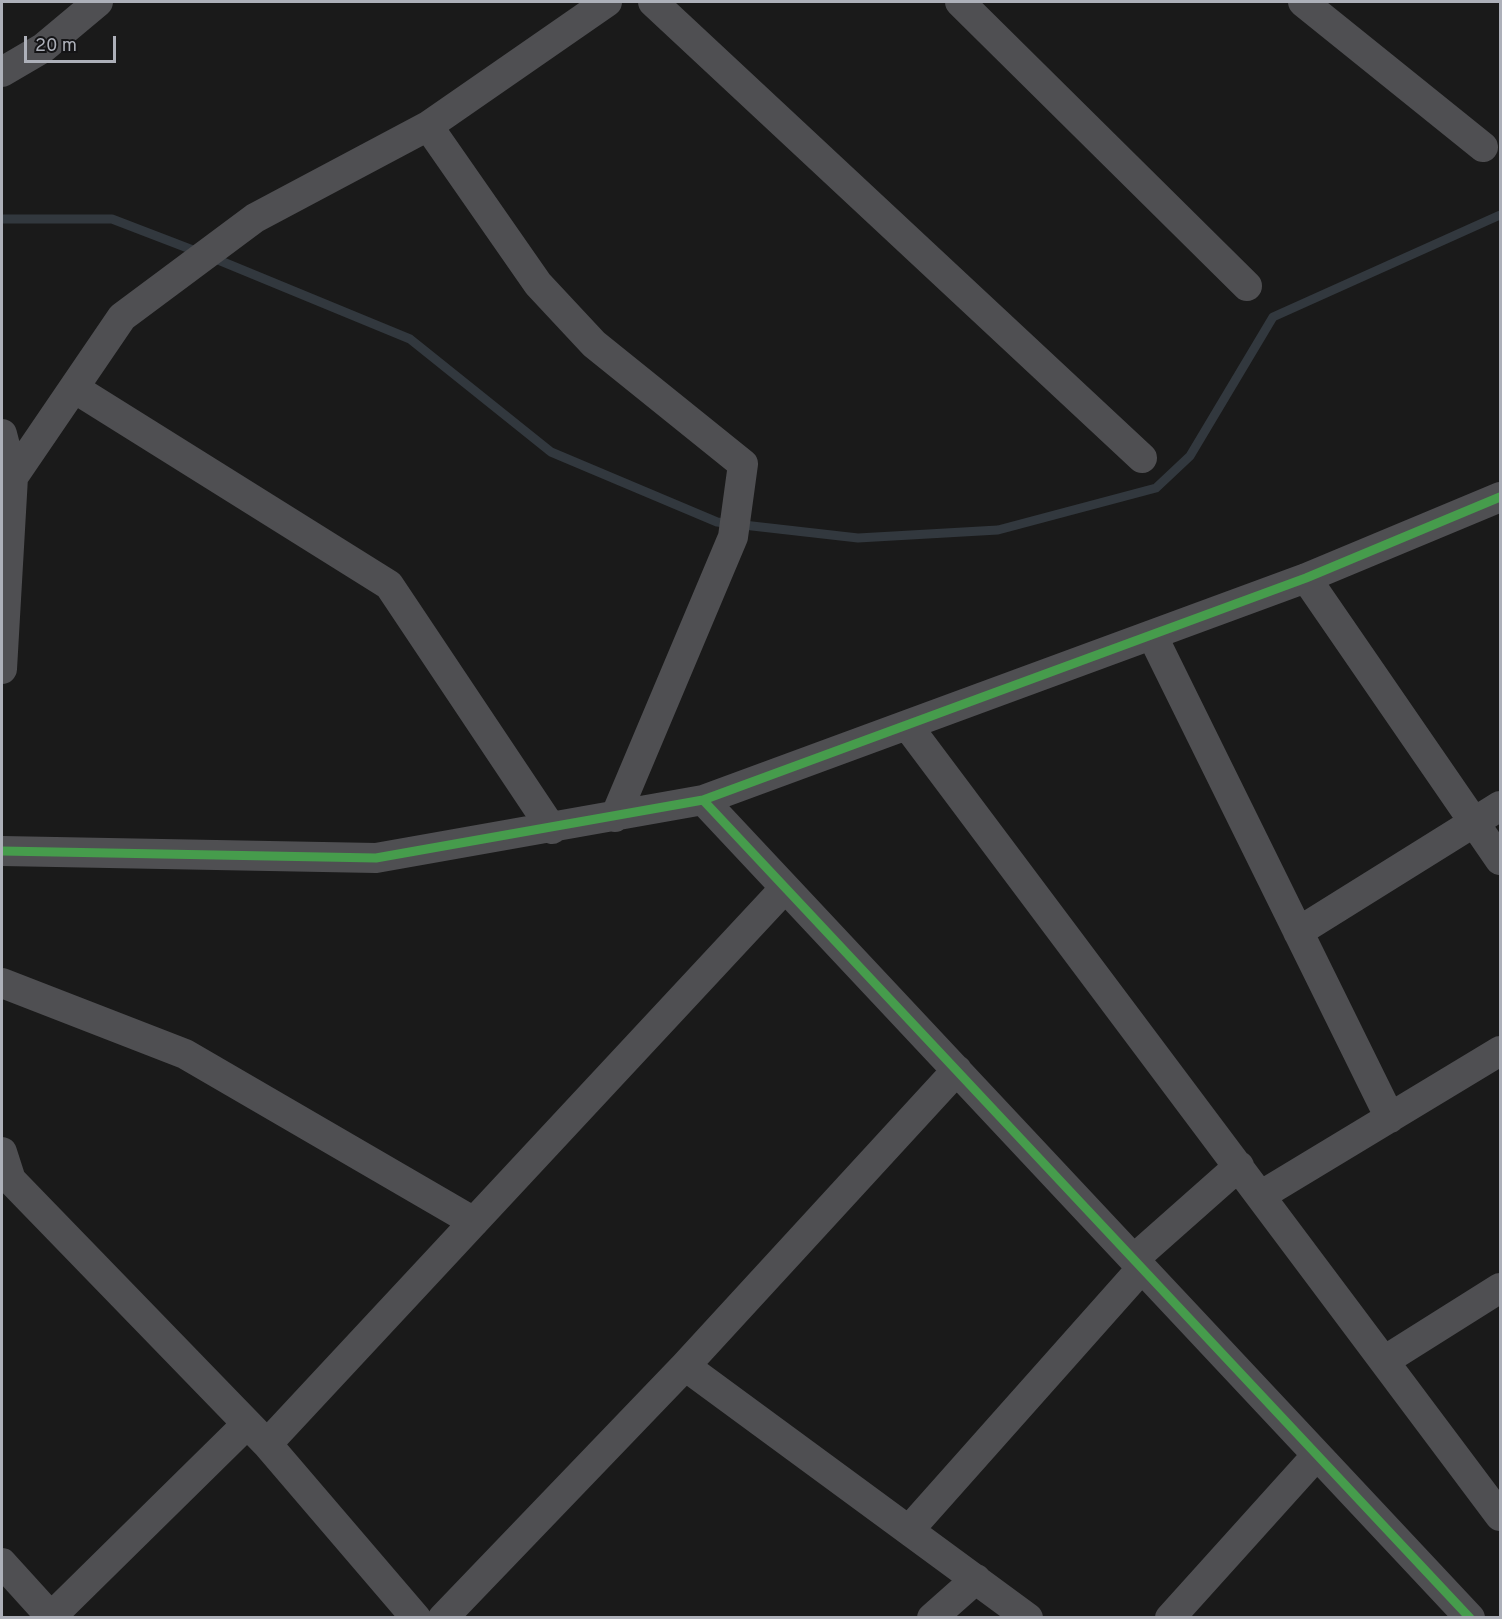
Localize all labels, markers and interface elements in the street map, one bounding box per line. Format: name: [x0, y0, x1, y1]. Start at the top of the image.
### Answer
scale bar: [27, 24, 118, 62]
text: 20 m: [35, 35, 77, 58]

